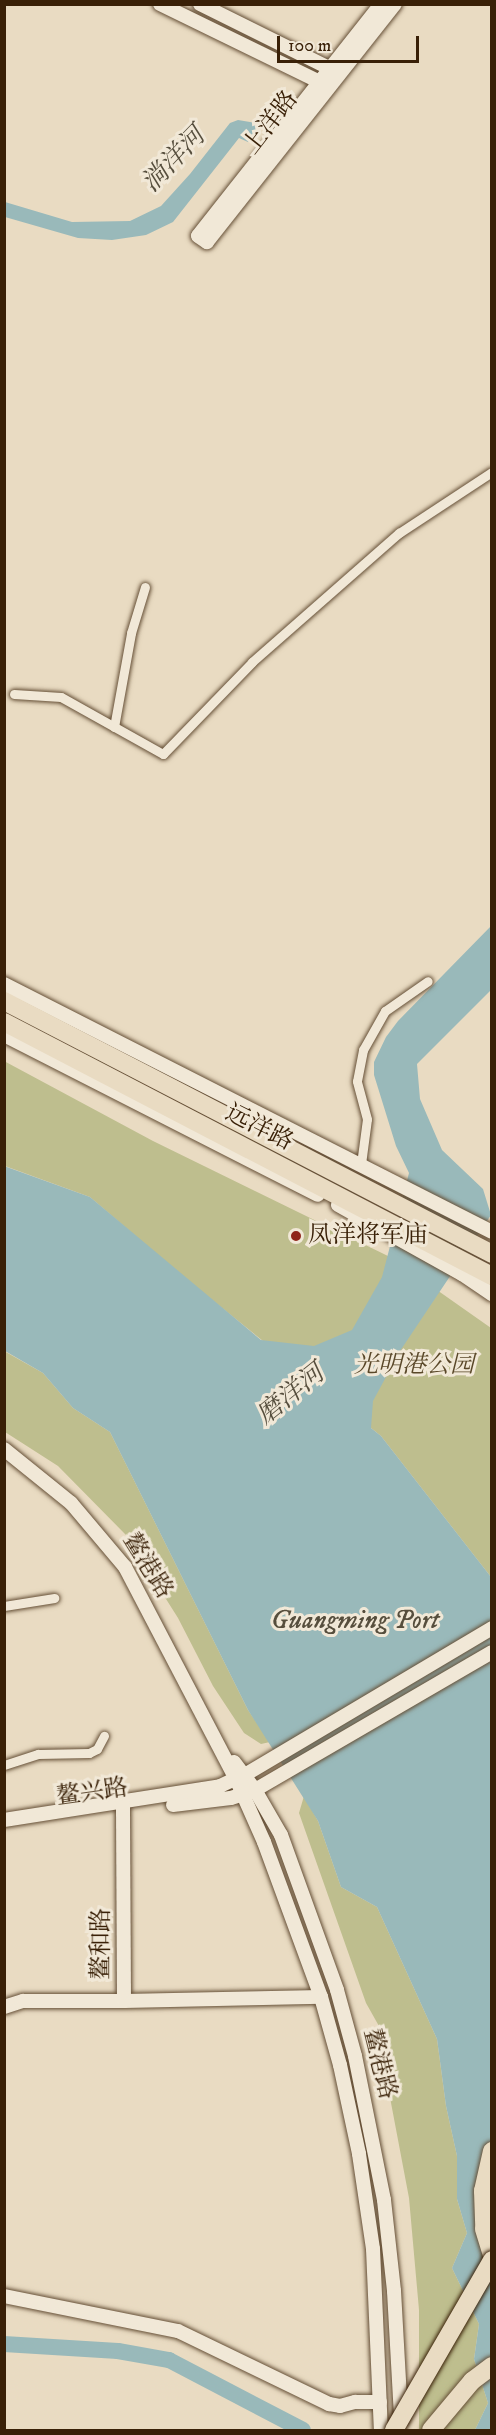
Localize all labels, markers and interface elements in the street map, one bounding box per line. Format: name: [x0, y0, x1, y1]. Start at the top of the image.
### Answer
scale bar: [280, 24, 422, 62]
text: 100 m: [288, 35, 331, 57]
street label: 上洋路: [237, 86, 305, 160]
water label: 淌洋河: [136, 121, 212, 199]
street label: 远洋路: [220, 1099, 298, 1157]
place label: 凤洋将军庙: [308, 1222, 428, 1250]
marker: 凤洋将军庙: [289, 1229, 303, 1243]
park label: 光明港公园: [354, 1352, 474, 1380]
water label: 磨洋河: [251, 1358, 331, 1432]
street label: 鳌港路: [116, 1528, 178, 1604]
water label: Guangming Port: [271, 1605, 439, 1637]
street label: 鳌兴路: [54, 1774, 130, 1812]
street label: 鳌和路: [88, 1908, 116, 1980]
street label: 鳌港路: [356, 2026, 402, 2102]

